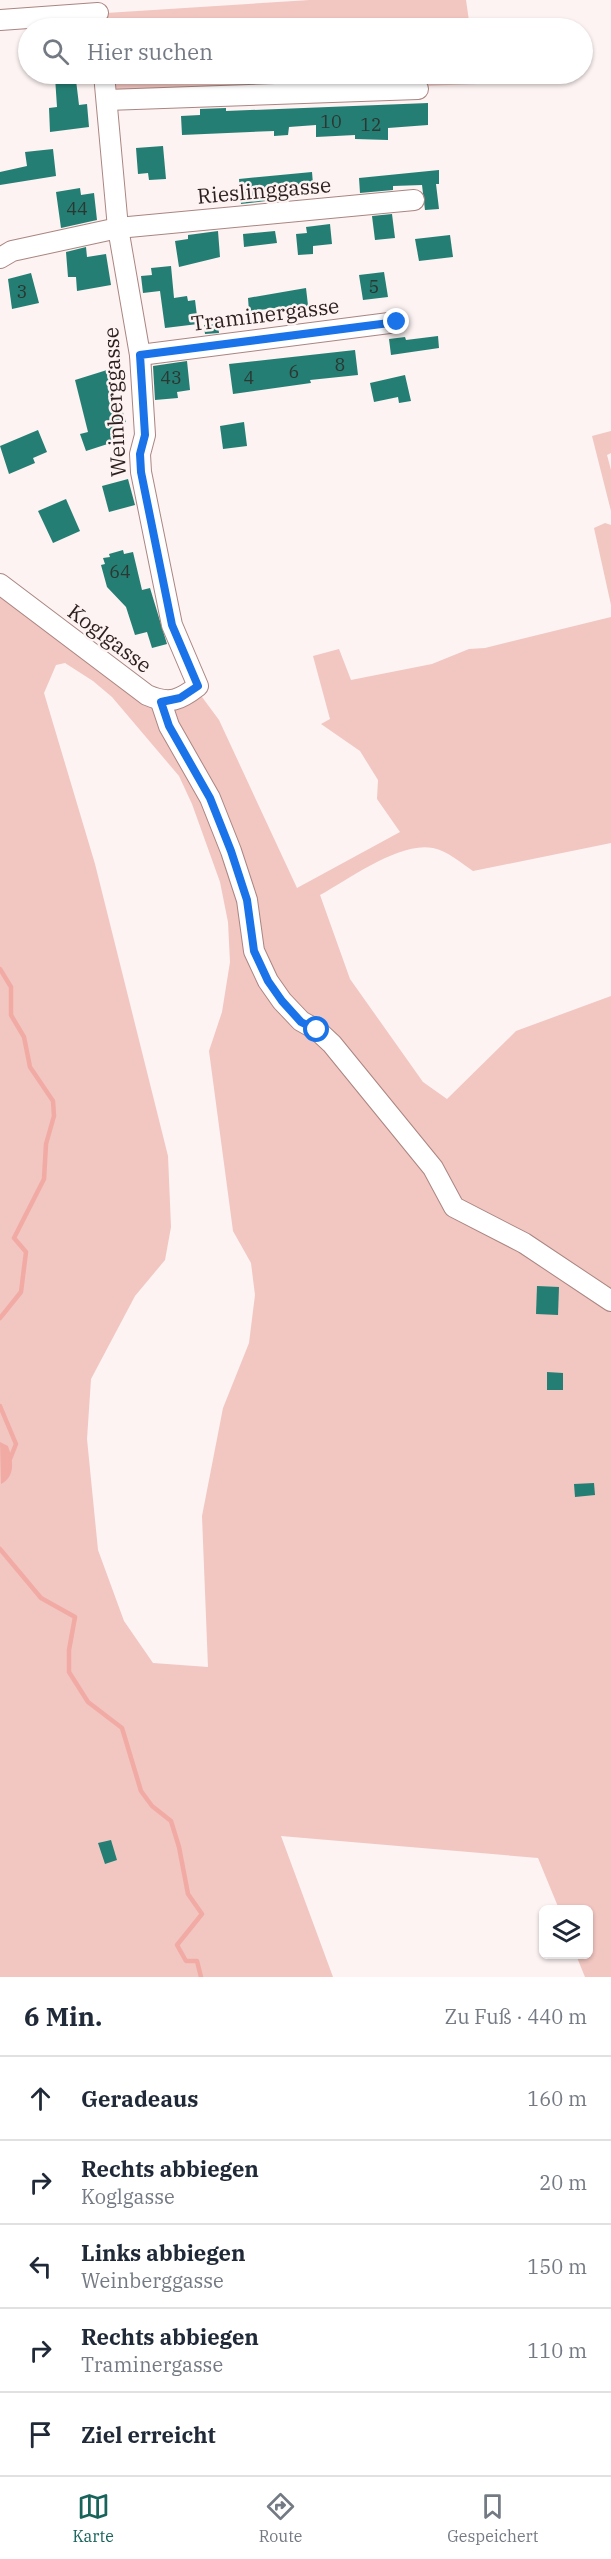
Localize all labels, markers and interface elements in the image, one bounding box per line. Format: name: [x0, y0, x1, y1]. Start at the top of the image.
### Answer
search box: [18, 18, 593, 84]
icon: search: [39, 35, 72, 68]
text: Hier suchen: [87, 37, 213, 66]
house number: 10: [320, 110, 342, 133]
house number: 12: [360, 113, 382, 136]
street label: Rieslinggasse: [196, 170, 332, 210]
house number: 44: [66, 197, 88, 220]
house number: 5: [369, 275, 379, 298]
house number: 3: [17, 280, 27, 303]
street label: Traminergasse: [189, 291, 341, 337]
route end: [383, 308, 409, 334]
street label: Weinberggasse: [96, 326, 132, 478]
house number: 8: [335, 353, 345, 376]
house number: 6: [289, 360, 299, 383]
house number: 43: [160, 366, 182, 389]
house number: 4: [244, 366, 254, 389]
house number: 64: [109, 560, 131, 583]
street label: Koglgasse: [62, 597, 158, 679]
route start: [303, 1016, 329, 1042]
map controls: [539, 1905, 593, 1959]
button: layers: [539, 1905, 593, 1959]
text: 6 Min.: [24, 1999, 102, 2033]
text: Zu Fuß · 440 m: [445, 2003, 587, 2030]
icon: ahead: [24, 2082, 57, 2115]
text: Geradeaus: [81, 2084, 198, 2113]
text: 160 m: [527, 2085, 587, 2112]
text: Rechts abbiegen: [81, 2154, 259, 2183]
icon: right: [24, 2166, 57, 2199]
text: 20 m: [539, 2169, 587, 2196]
text: Koglgasse: [81, 2183, 175, 2210]
text: Links abbiegen: [81, 2238, 246, 2267]
icon: left: [24, 2250, 57, 2283]
text: 150 m: [527, 2253, 587, 2280]
text: Weinberggasse: [81, 2267, 224, 2294]
text: Rechts abbiegen: [81, 2322, 259, 2351]
icon: right: [24, 2334, 57, 2367]
text: 110 m: [527, 2337, 587, 2364]
text: Traminergasse: [81, 2351, 223, 2378]
icon: arrive: [24, 2418, 57, 2451]
text: Ziel erreicht: [81, 2420, 216, 2449]
tab: Karte: [72, 2490, 114, 2546]
tab: Route: [259, 2490, 302, 2546]
tab: Gespeichert: [447, 2490, 539, 2546]

